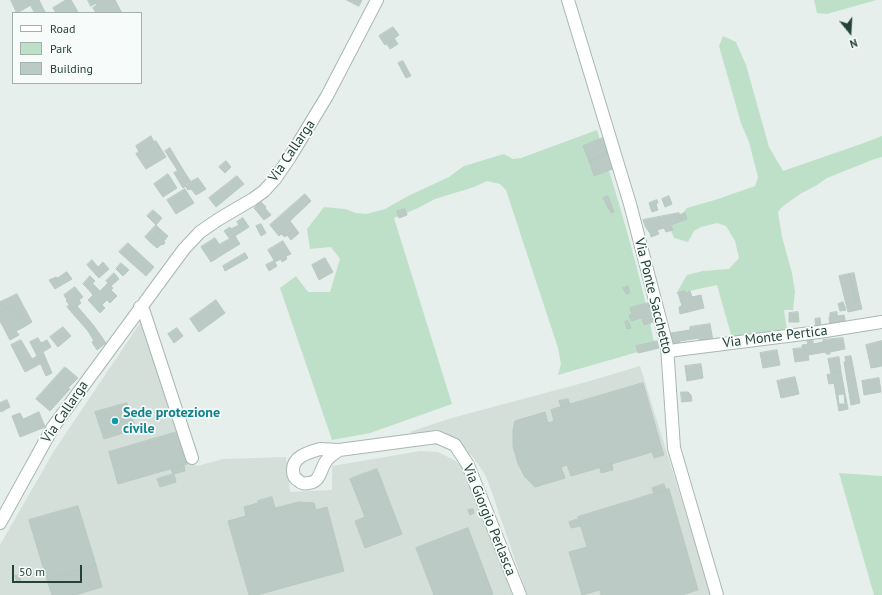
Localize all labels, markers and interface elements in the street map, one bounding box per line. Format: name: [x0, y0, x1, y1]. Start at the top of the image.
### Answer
legend: [12, 12, 142, 84]
north arrow: [830, 12, 870, 52]
text: Road: [50, 21, 75, 36]
text: N: [848, 36, 859, 51]
text: Park: [50, 41, 72, 56]
text: Building: [50, 61, 93, 76]
street label: Via Callarga: [265, 117, 319, 185]
street label: Via Ponte Sacchetto: [631, 236, 675, 356]
street label: Via Monte Pertica: [722, 322, 828, 352]
street label: Via Callarga: [38, 378, 92, 446]
place label: Sede protezione civile: [123, 405, 220, 438]
marker: Sede protezione civile: [110, 416, 120, 426]
street label: Via Giorgio Perlasca: [459, 462, 519, 578]
scale bar: [14, 557, 84, 583]
text: 50 m: [19, 564, 45, 579]

